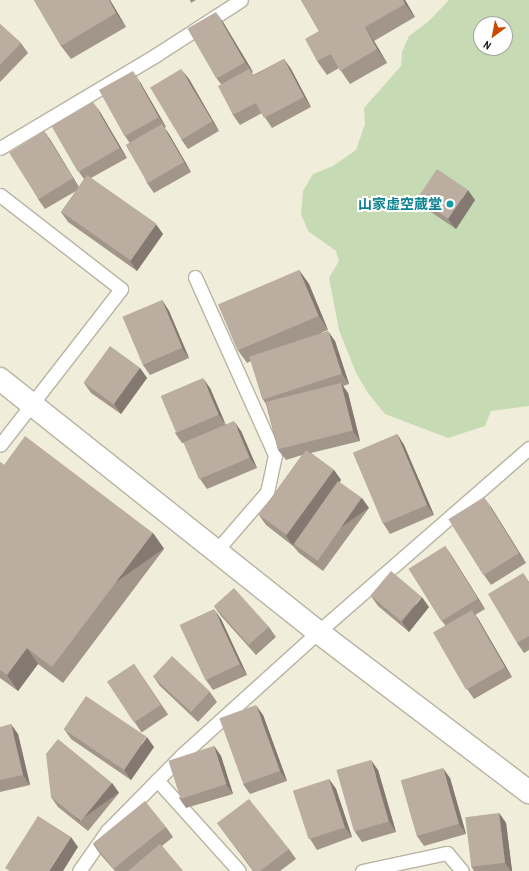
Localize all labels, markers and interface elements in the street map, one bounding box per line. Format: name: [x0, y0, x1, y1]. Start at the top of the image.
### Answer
north arrow: [473, 16, 513, 56]
text: N: [481, 38, 494, 53]
place label: 山家虚空蔵堂: [358, 196, 442, 212]
marker: 山家虚空蔵堂: [445, 199, 455, 209]

